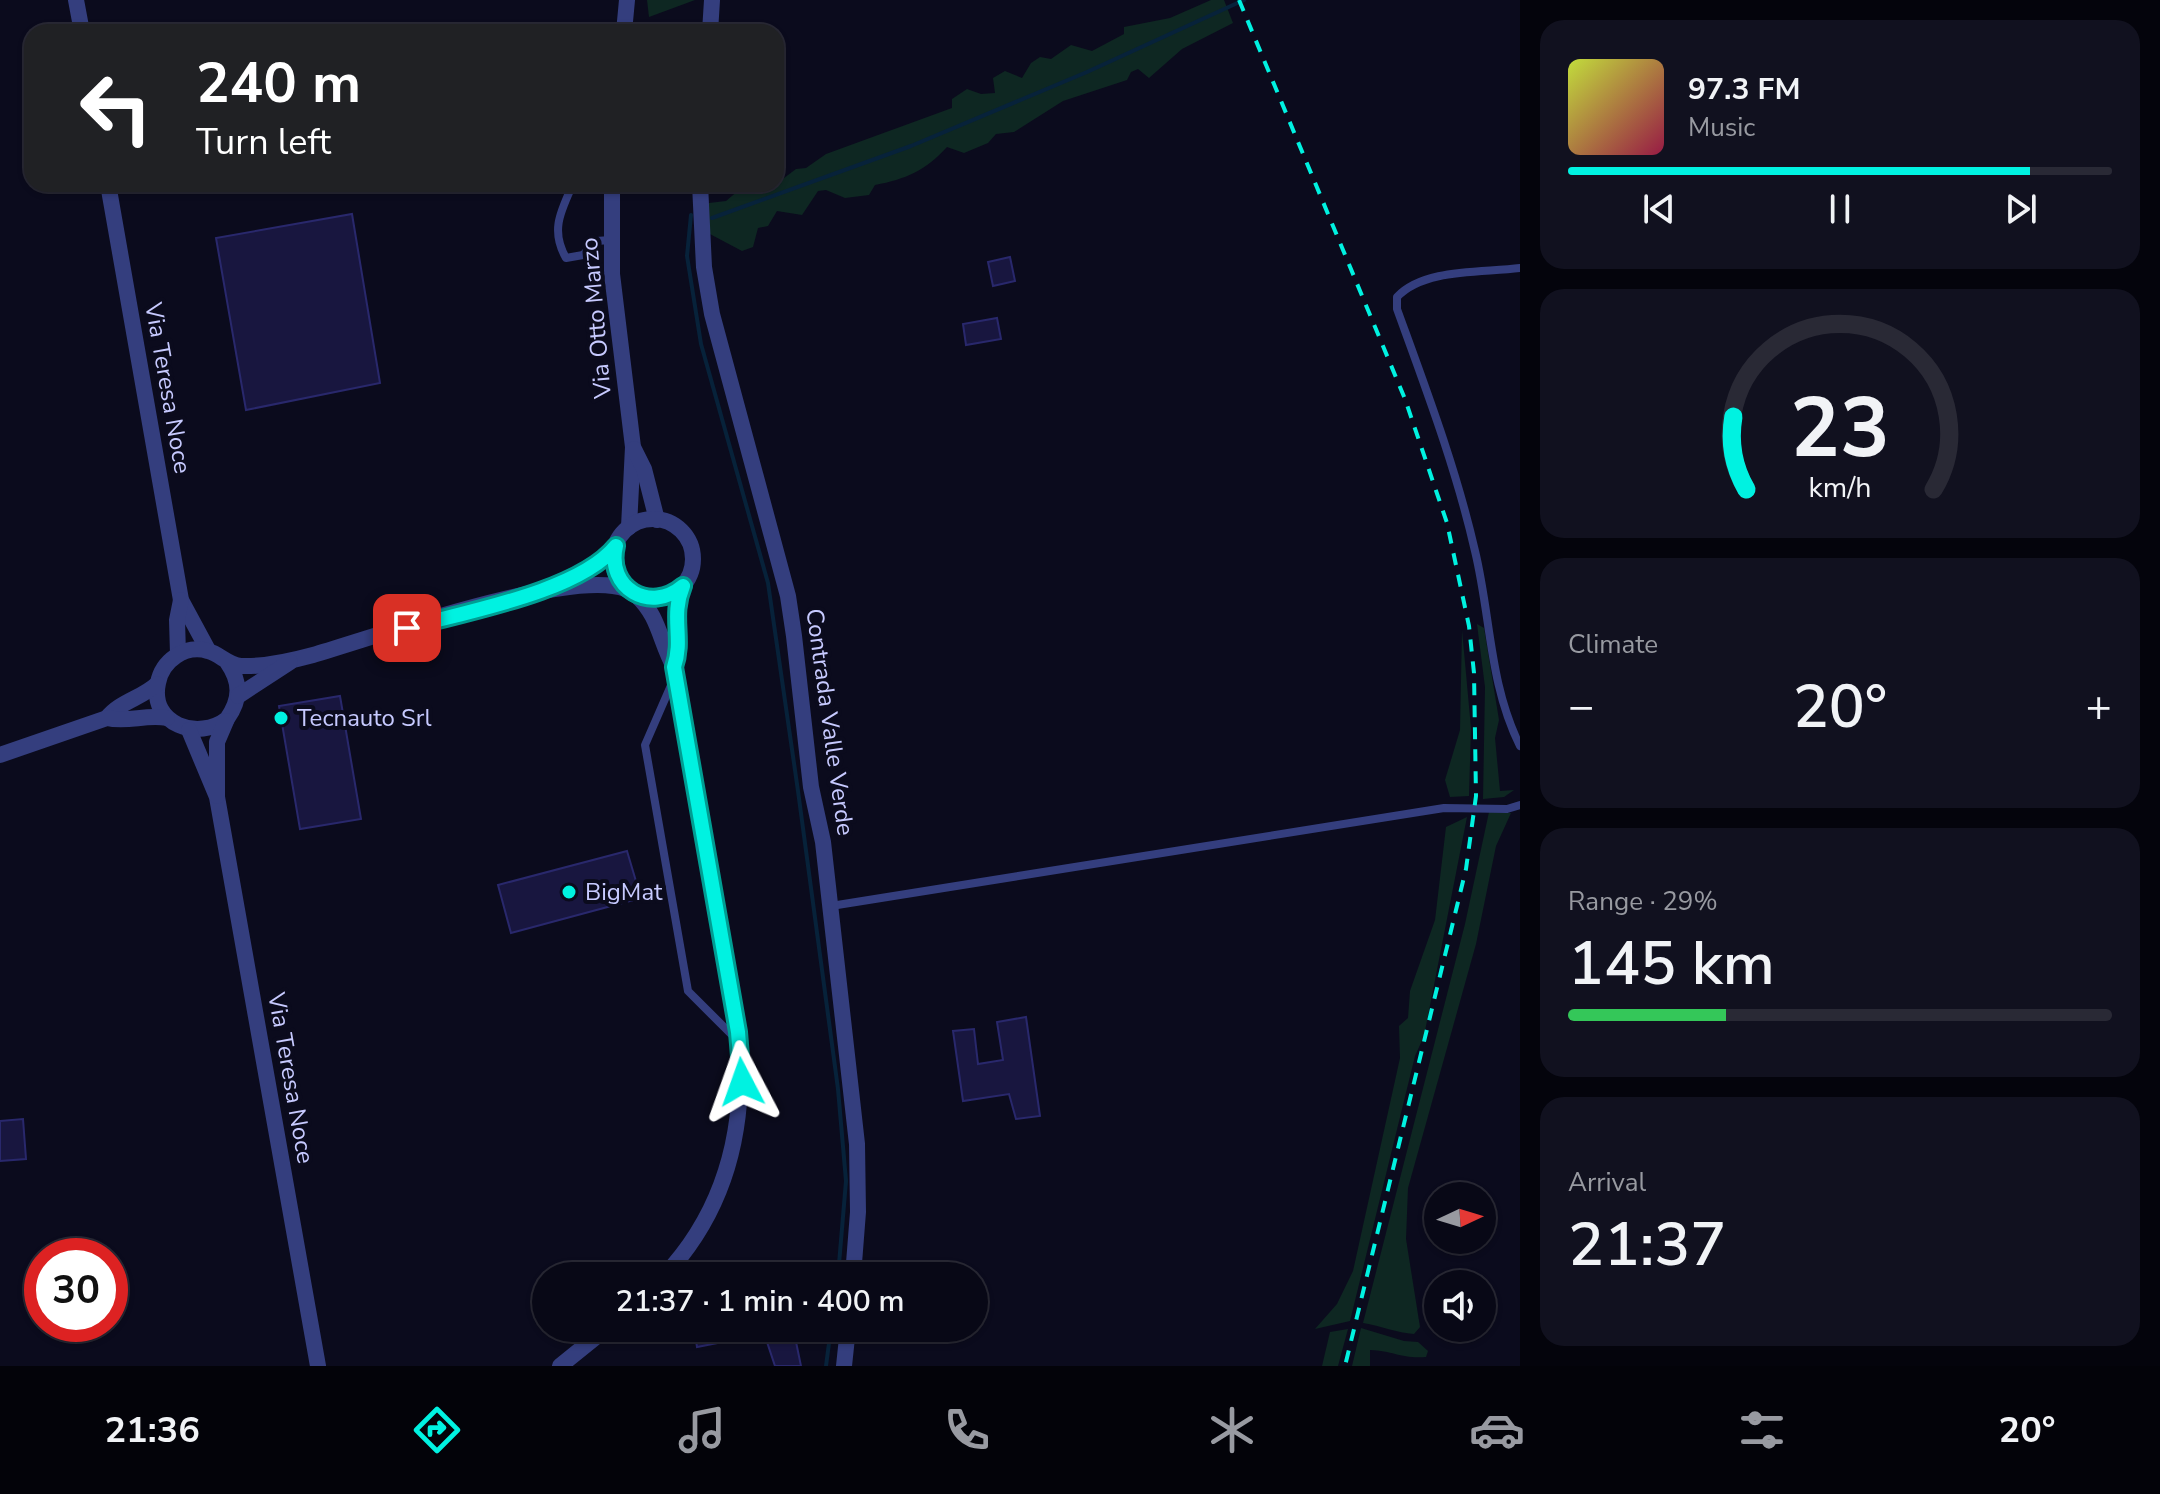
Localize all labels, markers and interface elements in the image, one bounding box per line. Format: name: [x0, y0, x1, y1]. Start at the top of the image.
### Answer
text: 240 m: [196, 45, 361, 122]
icon: left: [64, 56, 168, 160]
text: 97.3 FM: [1688, 69, 1800, 110]
text: Music: [1688, 110, 1755, 145]
text: Turn left: [196, 118, 331, 167]
icon: previous: [1637, 187, 1681, 231]
icon: pause: [1818, 187, 1862, 231]
icon: next: [1999, 187, 2043, 231]
street label: Via Otto Marzo: [573, 236, 619, 401]
street label: Via Teresa Noce: [137, 299, 199, 476]
text: 23: [1790, 371, 1890, 484]
text: km/h: [1809, 468, 1871, 507]
pin: [373, 594, 441, 662]
icon: arrive: [385, 606, 429, 650]
street label: Contrada Valle Verde: [798, 607, 862, 837]
text: Climate: [1568, 627, 1658, 662]
text: 20°: [1793, 666, 1887, 748]
text: −: [1568, 677, 1594, 737]
text: +: [2086, 677, 2112, 737]
place label: Tecnauto Srl: [297, 702, 432, 734]
marker: Tecnauto Srl: [272, 709, 290, 727]
place label: BigMat: [585, 876, 663, 908]
marker: BigMat: [560, 883, 578, 901]
text: Range · 29%: [1568, 884, 1718, 919]
text: 145 km: [1568, 923, 1775, 1005]
street label: Via Teresa Noce: [260, 989, 322, 1166]
position arrow: [700, 1040, 784, 1124]
text: Arrival: [1568, 1165, 1646, 1200]
north arrow: [1424, 1182, 1496, 1254]
map controls: [1424, 1182, 1496, 1342]
text: 21:37: [1568, 1204, 1726, 1286]
speed limit sign: 30: [24, 1238, 128, 1342]
button: sound: [1424, 1270, 1496, 1342]
text: 21:37 · 1 min · 400 m: [615, 1281, 905, 1322]
icon: directions: [409, 1402, 465, 1458]
icon: music: [674, 1402, 730, 1458]
icon: phone: [939, 1402, 995, 1458]
icon: climate: [1204, 1402, 1260, 1458]
icon: car: [1469, 1402, 1525, 1458]
icon: filters: [1734, 1402, 1790, 1458]
text: 21:36: [104, 1406, 200, 1455]
text: 20°: [1999, 1406, 2055, 1455]

